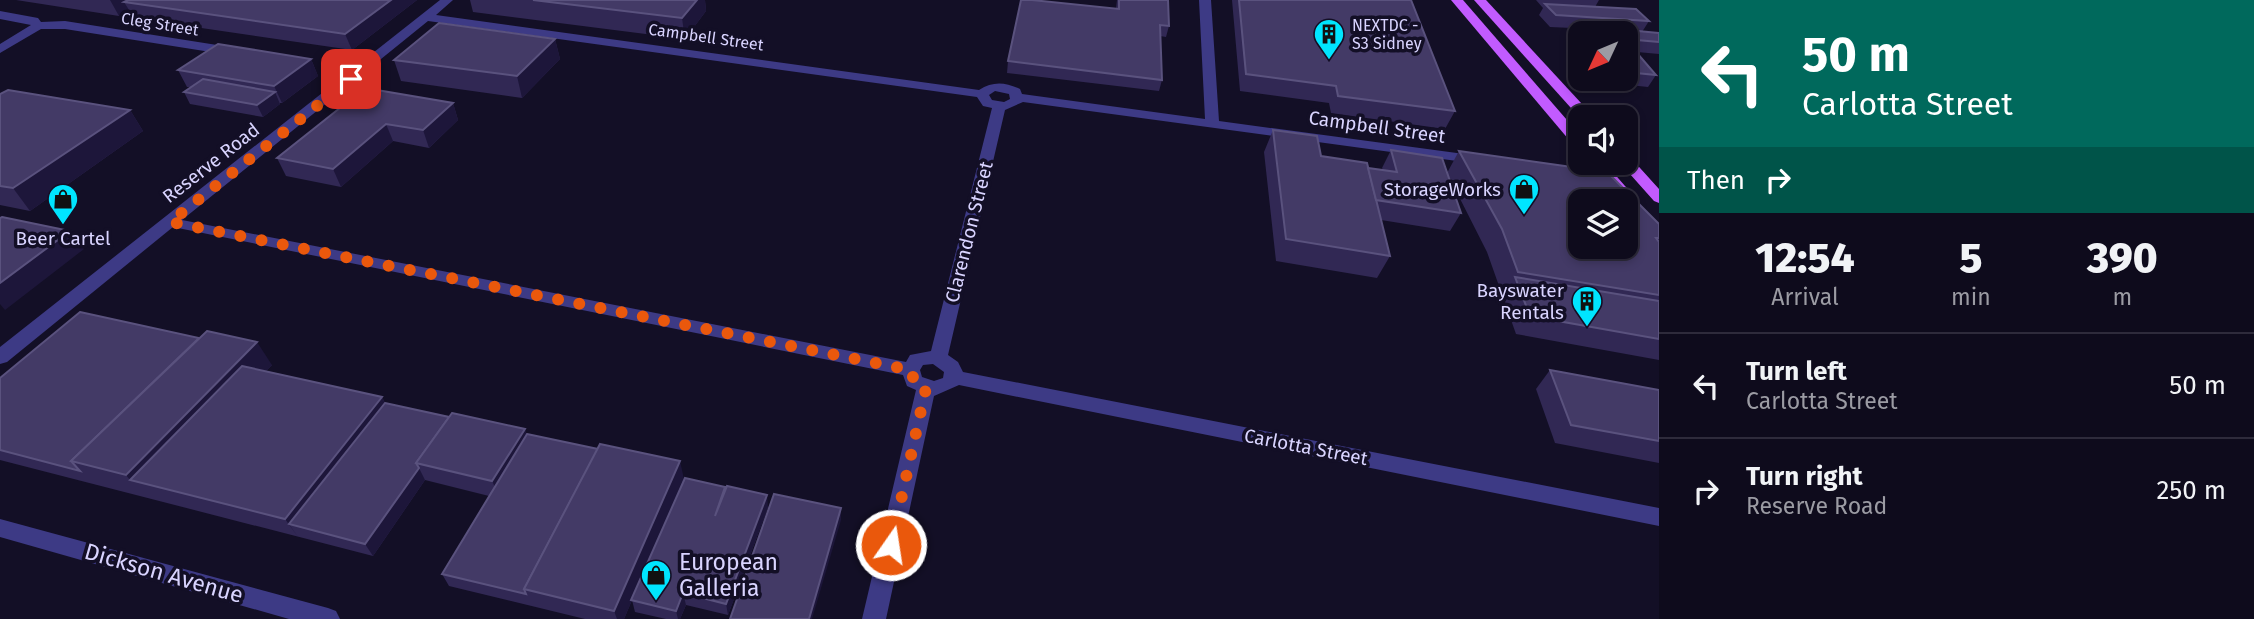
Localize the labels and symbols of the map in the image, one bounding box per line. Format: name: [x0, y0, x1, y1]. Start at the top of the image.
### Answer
street label: Cleg Street: [120, 9, 200, 40]
place label: NEXTDC - S3 Sidney: [1352, 16, 1422, 53]
building icon: NEXTDC - S3 Sidney: [1312, 17, 1346, 61]
street label: Campbell Street: [647, 20, 765, 55]
north arrow: [1568, 21, 1638, 91]
pin: [321, 49, 381, 109]
street label: Campbell Street: [1307, 106, 1447, 148]
street label: Reserve Road: [158, 118, 264, 208]
street label: Clarendon Street: [940, 159, 998, 305]
shop icon: StorageWorks: [1507, 172, 1541, 216]
place label: StorageWorks: [1384, 178, 1501, 201]
shop icon: Beer Cartel: [46, 182, 80, 226]
place label: Beer Cartel: [15, 227, 111, 250]
place label: Bayswater Rentals: [1476, 279, 1565, 324]
building icon: Bayswater Rentals: [1570, 284, 1604, 328]
street label: Carlotta Street: [1242, 424, 1370, 470]
position arrow: [854, 508, 928, 582]
street label: Dickson Avenue: [81, 537, 247, 609]
place label: European Galleria: [679, 548, 778, 602]
shop icon: European Galleria: [639, 558, 673, 602]

